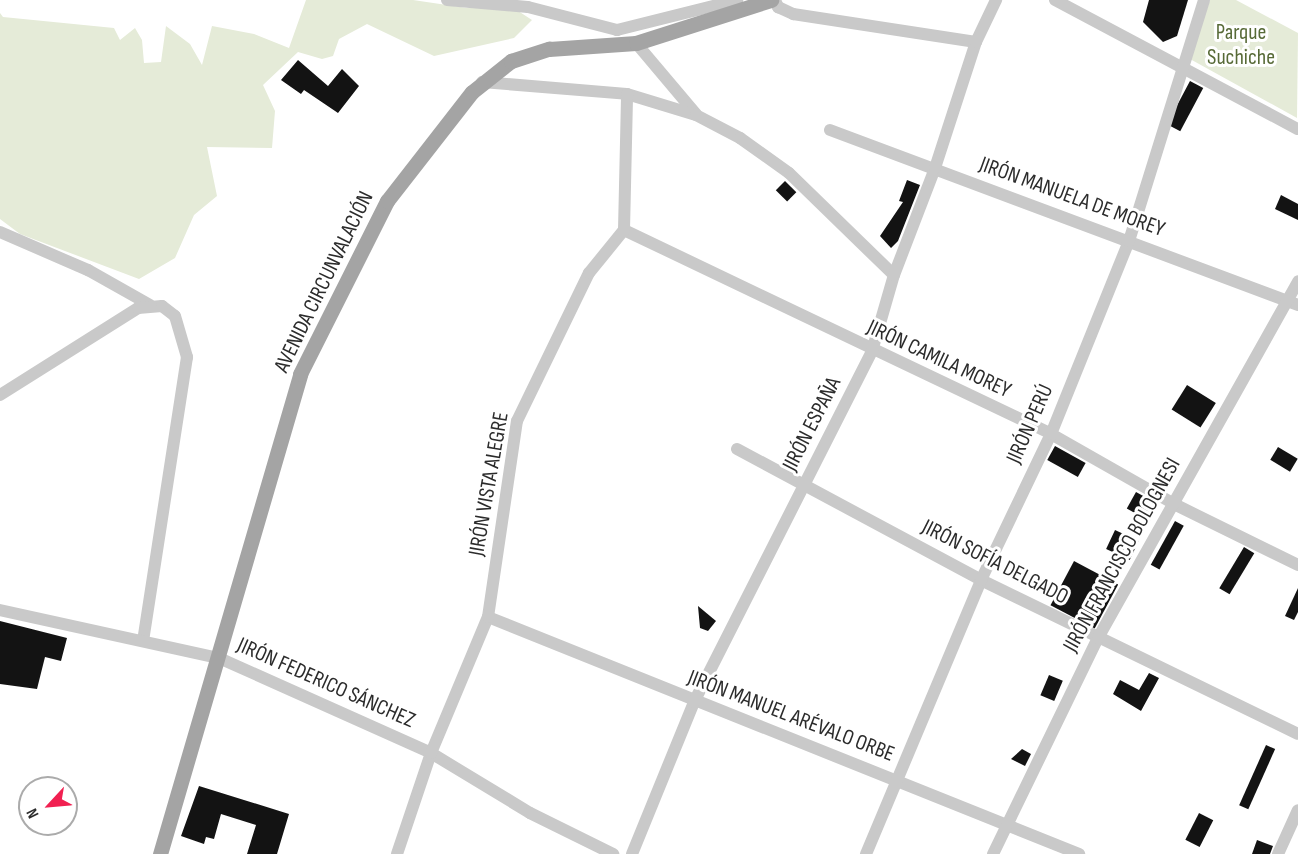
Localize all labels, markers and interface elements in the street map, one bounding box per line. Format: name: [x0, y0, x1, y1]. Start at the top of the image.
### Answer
park label: Parque Suchiche: [1207, 19, 1275, 70]
street label: JIRÓN MANUELA DE MOREY: [976, 151, 1168, 243]
street label: AVENIDA CIRCUNVALACIÓN: [269, 187, 379, 377]
street label: JIRÓN CAMILA MOREY: [863, 314, 1015, 404]
street label: JIRÓN ESPAÑA: [777, 373, 847, 475]
street label: JIRÓN PERÚ: [1001, 380, 1059, 468]
street label: JIRÓN VISTA ALEGRE: [463, 410, 515, 558]
street label: JIRÓN FRANCISCO BOLOGNESI: [1058, 453, 1186, 657]
street label: JIRÓN SOFÍA DELGADO: [917, 514, 1073, 610]
street label: JIRÓN FEDERICO SÁNCHEZ: [233, 632, 419, 734]
street label: JIRÓN MANUEL ARÉVALO ORBE: [684, 664, 898, 768]
north arrow: [18, 776, 78, 836]
text: N: [23, 805, 44, 821]

